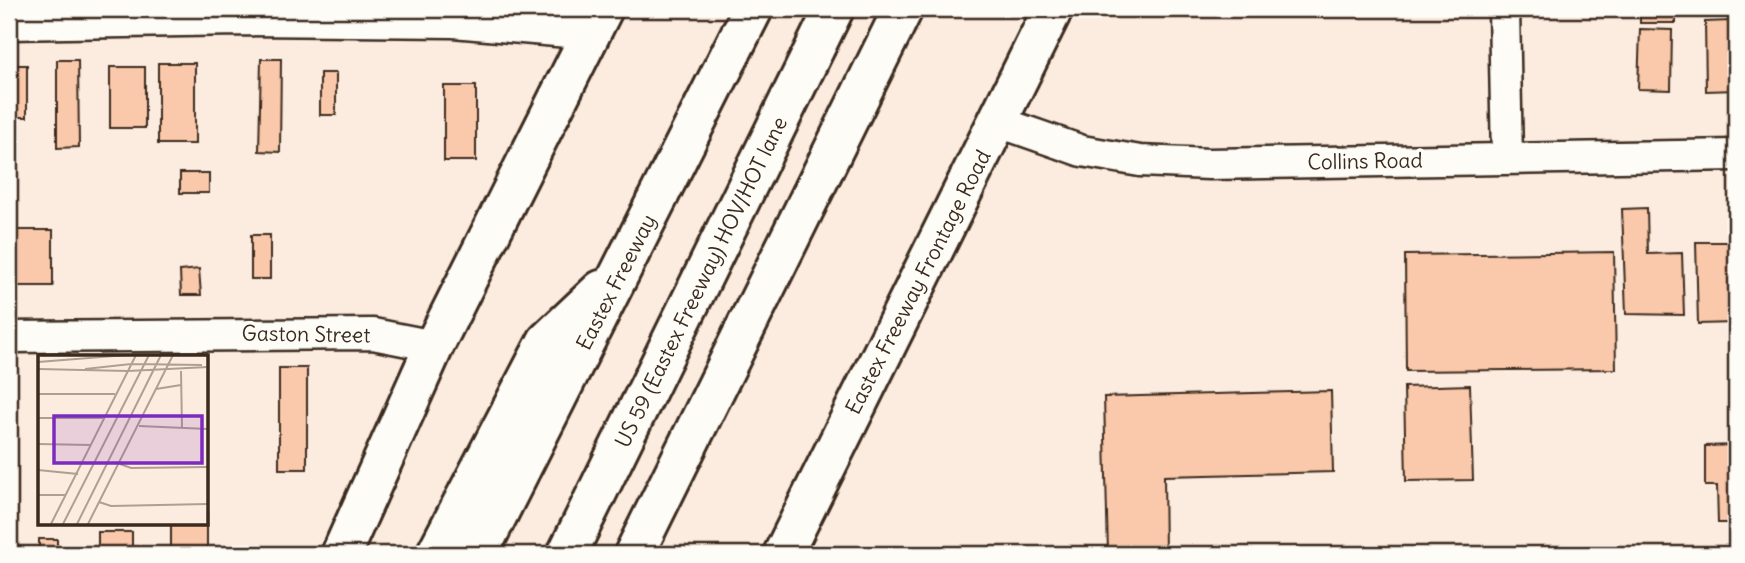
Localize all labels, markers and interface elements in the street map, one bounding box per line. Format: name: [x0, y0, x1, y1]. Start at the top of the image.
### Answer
street label: US 59 (Eastex Freeway) HOV/HOT lane: [609, 112, 793, 452]
street label: Eastex Freeway Frontage Road: [839, 145, 997, 419]
street label: Collins Road: [1307, 146, 1423, 176]
street label: Eastex Freeway: [570, 209, 662, 355]
street label: Gaston Street: [241, 319, 371, 349]
inset map: [38, 355, 208, 524]

